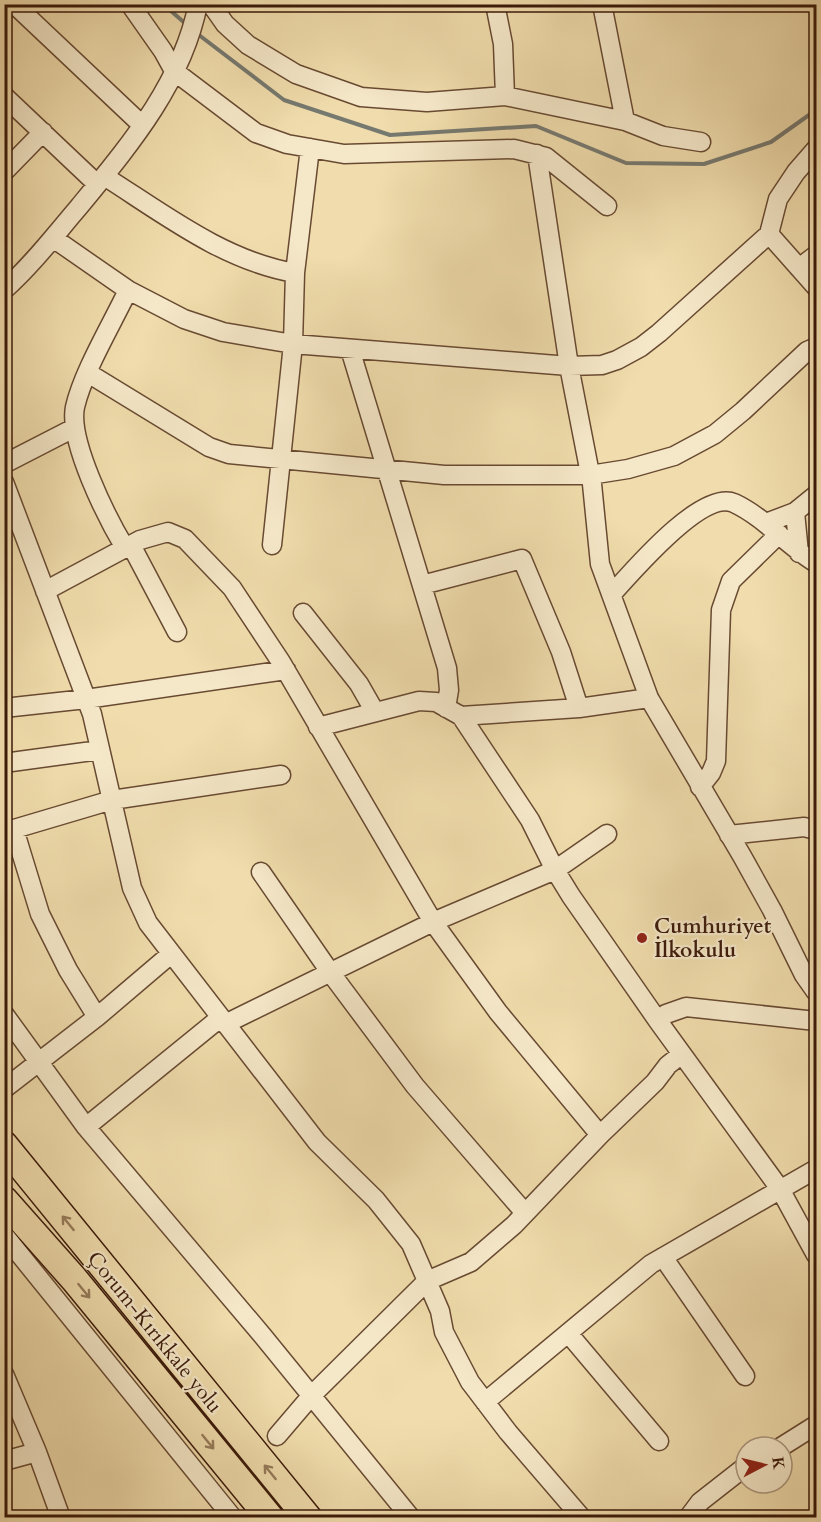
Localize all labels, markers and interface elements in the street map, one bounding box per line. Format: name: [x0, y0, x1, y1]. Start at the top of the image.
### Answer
place label: Cumhuriyet İlkokulu: [654, 912, 772, 965]
marker: Cumhuriyet İlkokulu: [635, 931, 649, 945]
one-way arrow: [61, 1216, 74, 1232]
street label: Çorum-Kırıkkale yolu: [80, 1245, 229, 1419]
one-way arrow: [77, 1283, 91, 1298]
one-way arrow: [201, 1434, 214, 1450]
north arrow: [734, 1435, 794, 1495]
text: K: [766, 1456, 790, 1471]
one-way arrow: [264, 1464, 277, 1480]

